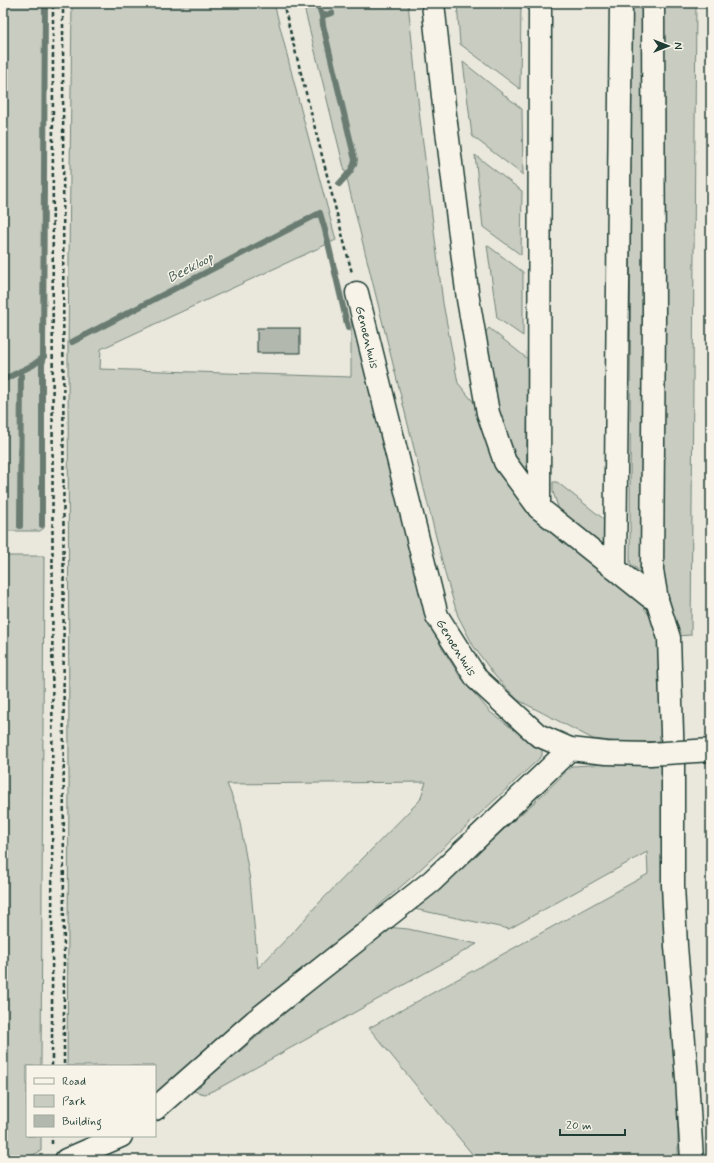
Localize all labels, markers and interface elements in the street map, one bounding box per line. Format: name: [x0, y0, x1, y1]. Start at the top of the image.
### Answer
north arrow: [648, 26, 688, 66]
text: N: [670, 42, 684, 50]
water label: Beekloop: [164, 248, 217, 287]
street label: Genoenhuis: [351, 304, 383, 371]
street label: Genoenhuis: [431, 616, 480, 680]
legend: [26, 1065, 156, 1137]
text: Road: [62, 1074, 86, 1090]
text: Park: [62, 1094, 86, 1110]
scale bar: [560, 1111, 625, 1137]
text: Building: [62, 1114, 102, 1131]
text: 20 m: [566, 1118, 592, 1134]

